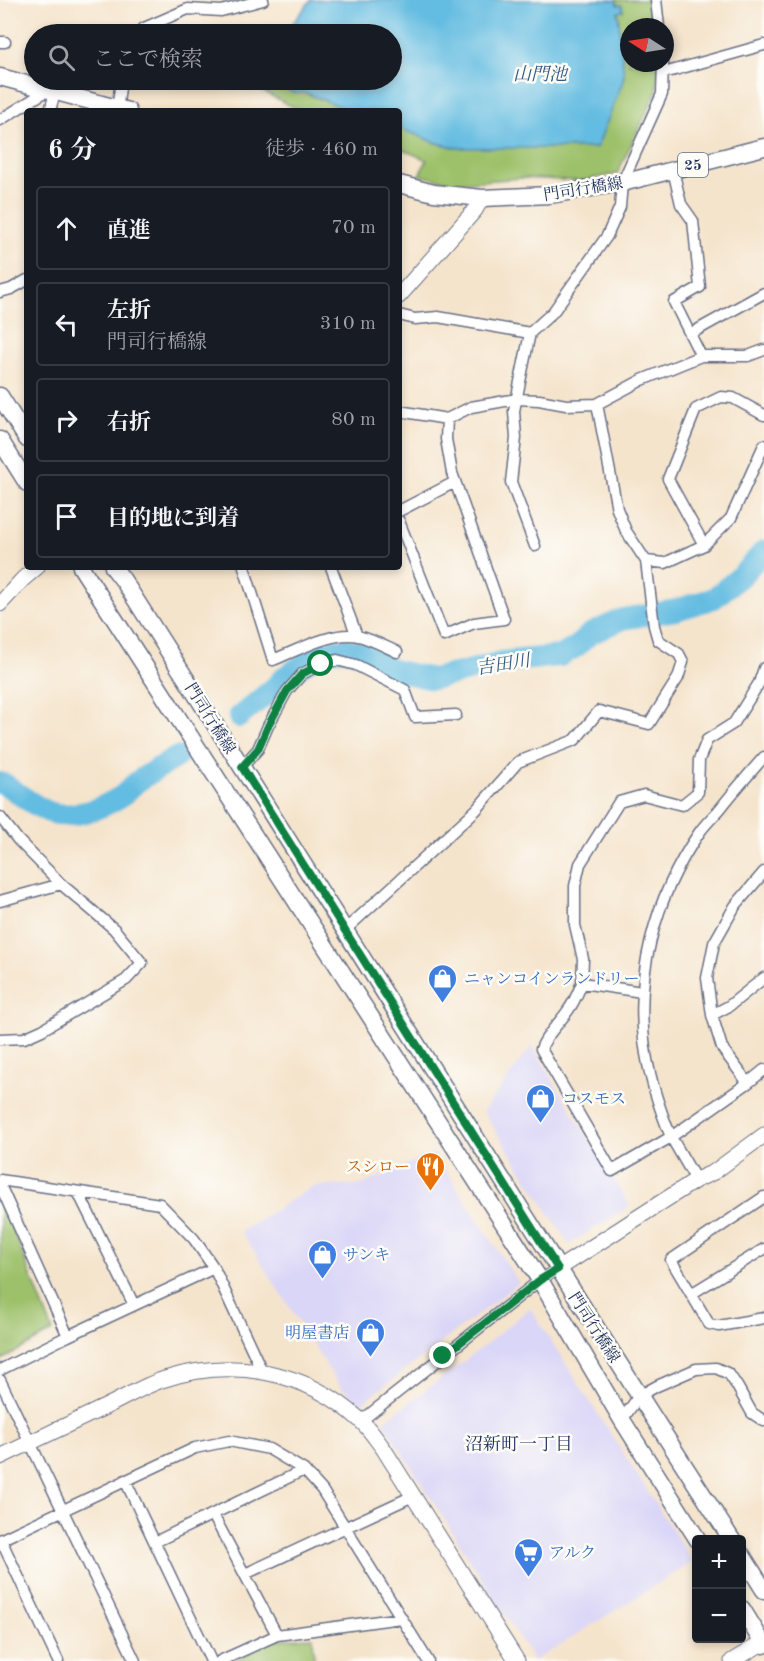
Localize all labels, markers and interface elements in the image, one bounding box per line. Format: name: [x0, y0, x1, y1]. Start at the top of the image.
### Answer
north arrow: [620, 18, 674, 72]
search box: [24, 24, 402, 90]
icon: search: [45, 41, 78, 74]
text: ここで検索: [93, 49, 203, 71]
water label: 山門池: [513, 65, 569, 84]
text: 6 分: [48, 138, 96, 164]
text: 徒歩 · 460 m: [265, 140, 378, 160]
road number: 25: [678, 153, 708, 177]
street label: 門司行橋線: [542, 174, 624, 204]
icon: ahead: [50, 212, 83, 245]
text: 70 m: [331, 218, 376, 238]
text: 直進: [107, 220, 151, 242]
text: 左折: [107, 300, 151, 322]
icon: left: [50, 308, 83, 341]
text: 310 m: [320, 314, 376, 334]
text: 門司行橋線: [107, 333, 207, 353]
icon: right: [50, 404, 83, 437]
text: 80 m: [331, 410, 376, 430]
text: 右折: [107, 412, 151, 434]
icon: arrive: [50, 500, 83, 533]
text: 目的地に到着: [107, 508, 239, 530]
route start: [307, 650, 333, 676]
water label: 吉田川: [475, 650, 533, 678]
street label: 門司行橋線: [181, 680, 239, 757]
shop icon: ニャンコインランドリー: [427, 962, 459, 1004]
place label: ニャンコインランドリー: [464, 971, 640, 988]
shop icon: コスモス: [525, 1082, 557, 1124]
place label: コスモス: [562, 1092, 626, 1108]
restaurant icon: スシロー: [415, 1150, 447, 1192]
place label: スシロー: [346, 1160, 410, 1176]
shop icon: サンキ: [306, 1238, 338, 1280]
place label: サンキ: [343, 1247, 390, 1264]
street label: 門司行橋線: [565, 1289, 623, 1366]
shop icon: 明屋書店: [354, 1316, 386, 1358]
place label: 明屋書店: [285, 1324, 349, 1342]
route end: [429, 1342, 455, 1368]
district label: 沼新町一丁目: [465, 1434, 573, 1454]
map controls: [692, 1535, 746, 1643]
button: +: [692, 1535, 746, 1589]
supermarket icon: アルク: [512, 1536, 544, 1578]
place label: アルク: [549, 1545, 596, 1562]
button: −: [692, 1589, 746, 1643]

